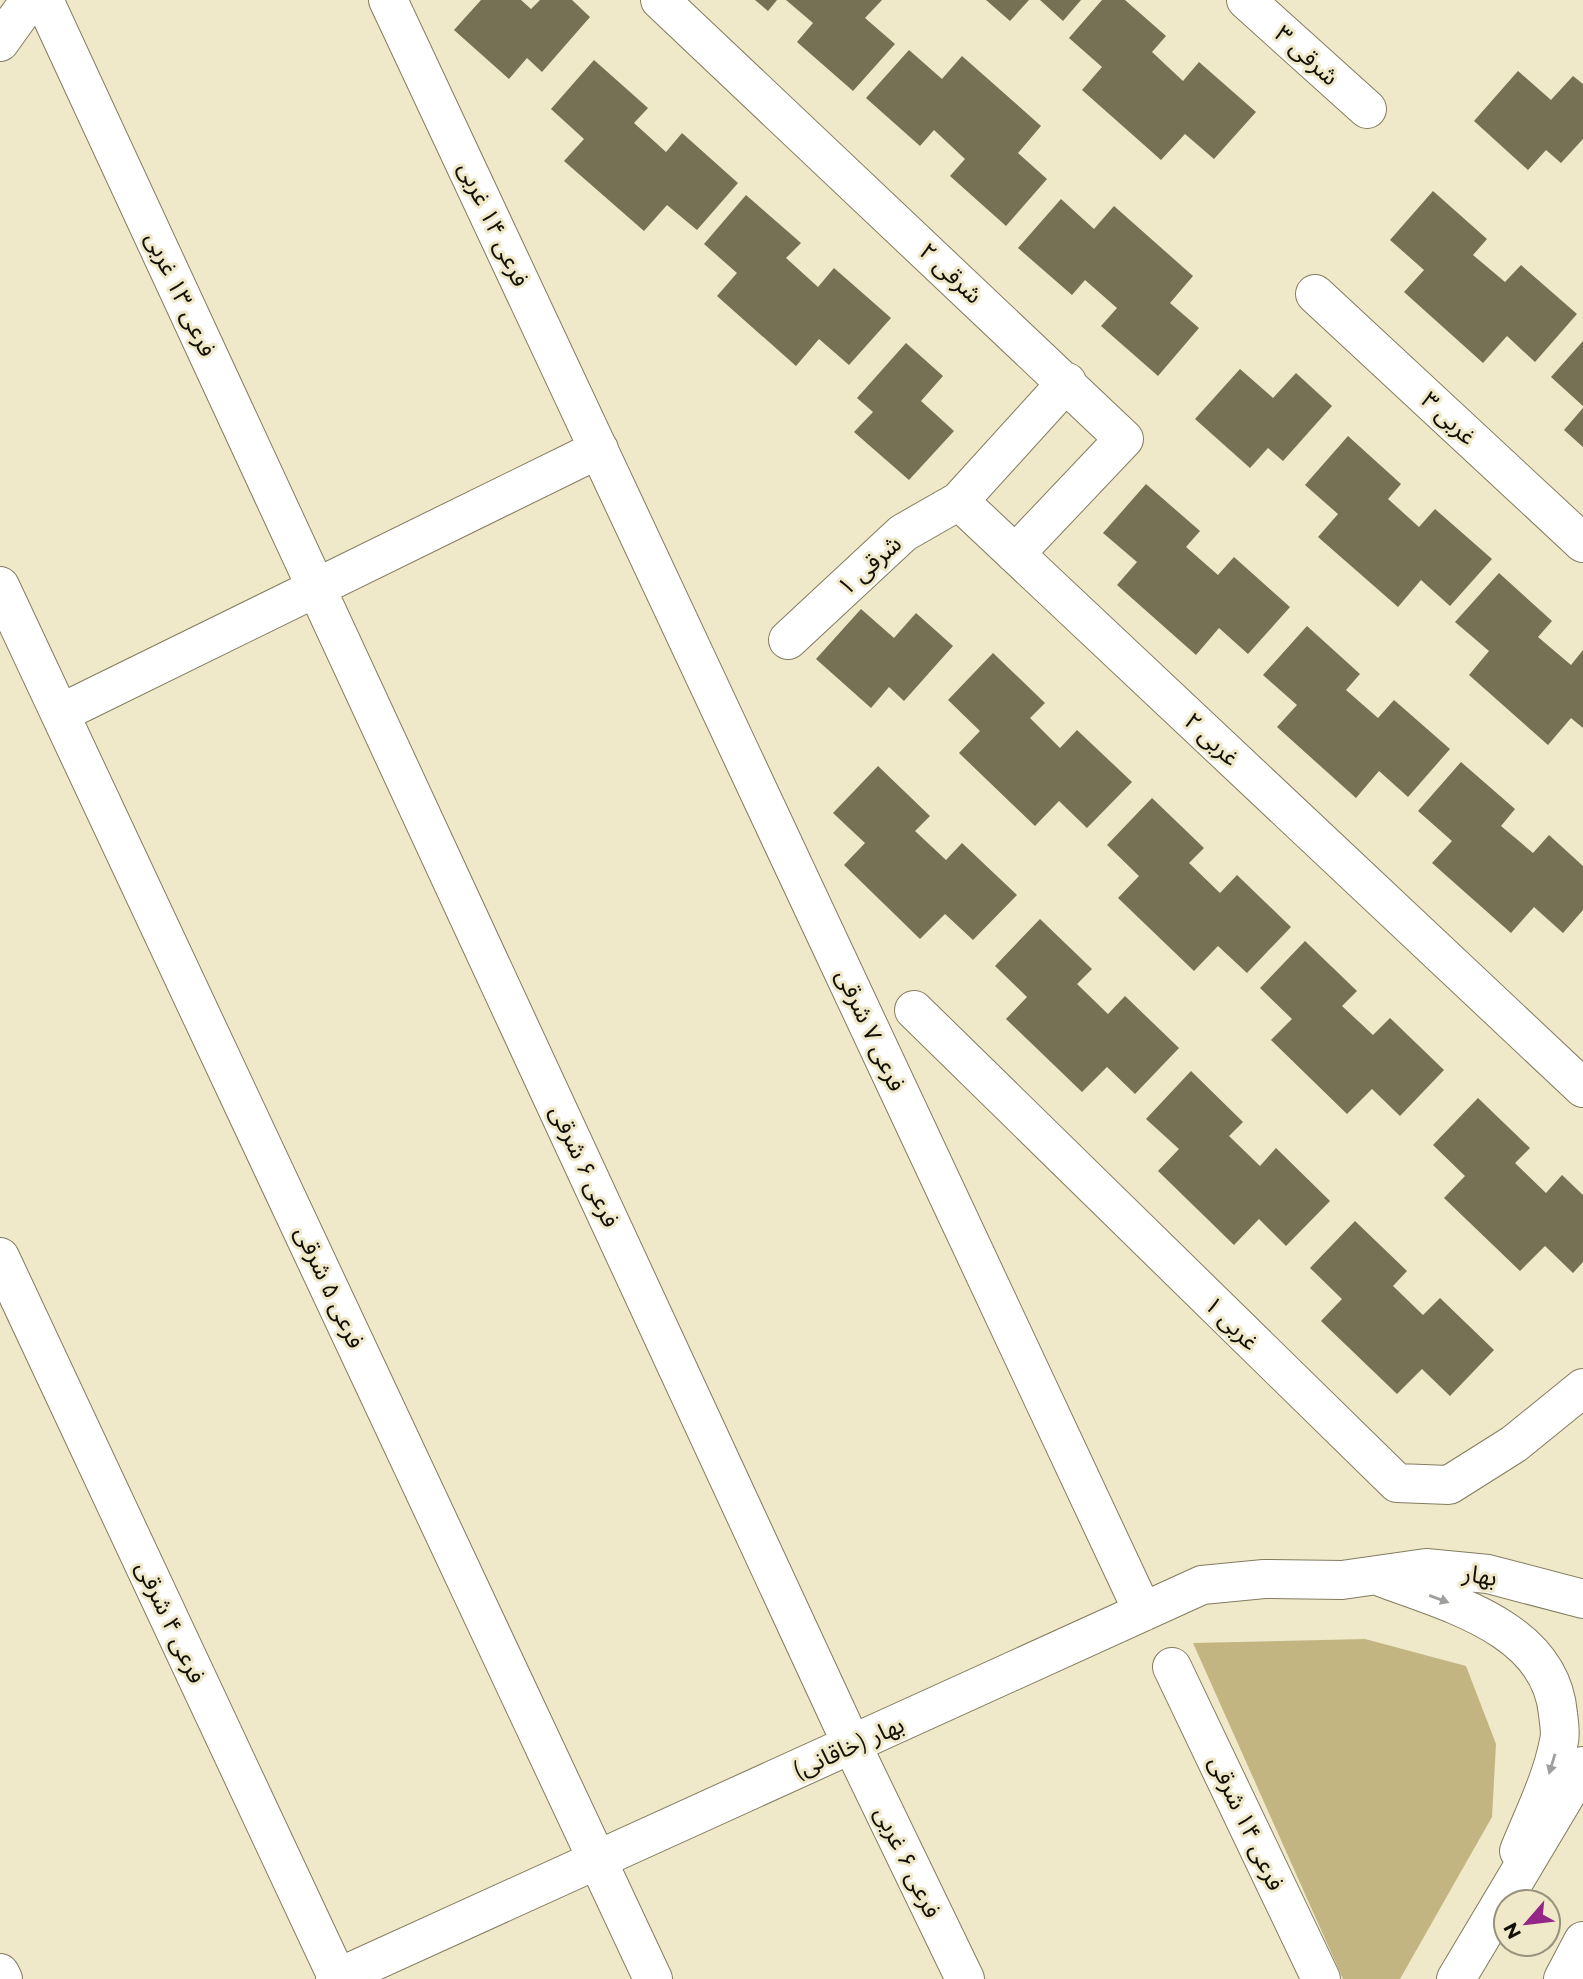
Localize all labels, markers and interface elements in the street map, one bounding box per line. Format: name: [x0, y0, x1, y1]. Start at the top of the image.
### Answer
street label: ۳ شرقی: [1269, 19, 1345, 91]
street label: فرعی ۱۴ غربی: [452, 157, 536, 291]
street label: فرعی ۱۳ غربی: [139, 227, 223, 361]
street label: ۲ شرقی: [913, 236, 989, 310]
street label: ۳ غربی: [1415, 385, 1483, 451]
street label: ۱ شرقی: [831, 529, 907, 601]
street label: ۲ غربی: [1178, 706, 1246, 772]
street label: فرعی ۷ شرقی: [830, 964, 912, 1096]
street label: فرعی ۶ شرقی: [544, 1100, 626, 1232]
street label: فرعی ۵ شرقی: [289, 1221, 371, 1353]
street label: ۱ غربی: [1199, 1290, 1265, 1356]
street label: فرعی ۴ شرقی: [130, 1556, 212, 1688]
street label: بهار: [1460, 1558, 1499, 1592]
one-way arrow: [1428, 1593, 1449, 1604]
street label: بهار (خاقانی): [788, 1709, 908, 1785]
street label: فرعی ۱۴ شرقی: [1203, 1751, 1291, 1895]
one-way arrow: [1547, 1753, 1557, 1774]
street label: فرعی ۶ غربی: [869, 1801, 947, 1923]
north arrow: [1492, 1888, 1562, 1958]
text: N: [1499, 1919, 1526, 1943]

